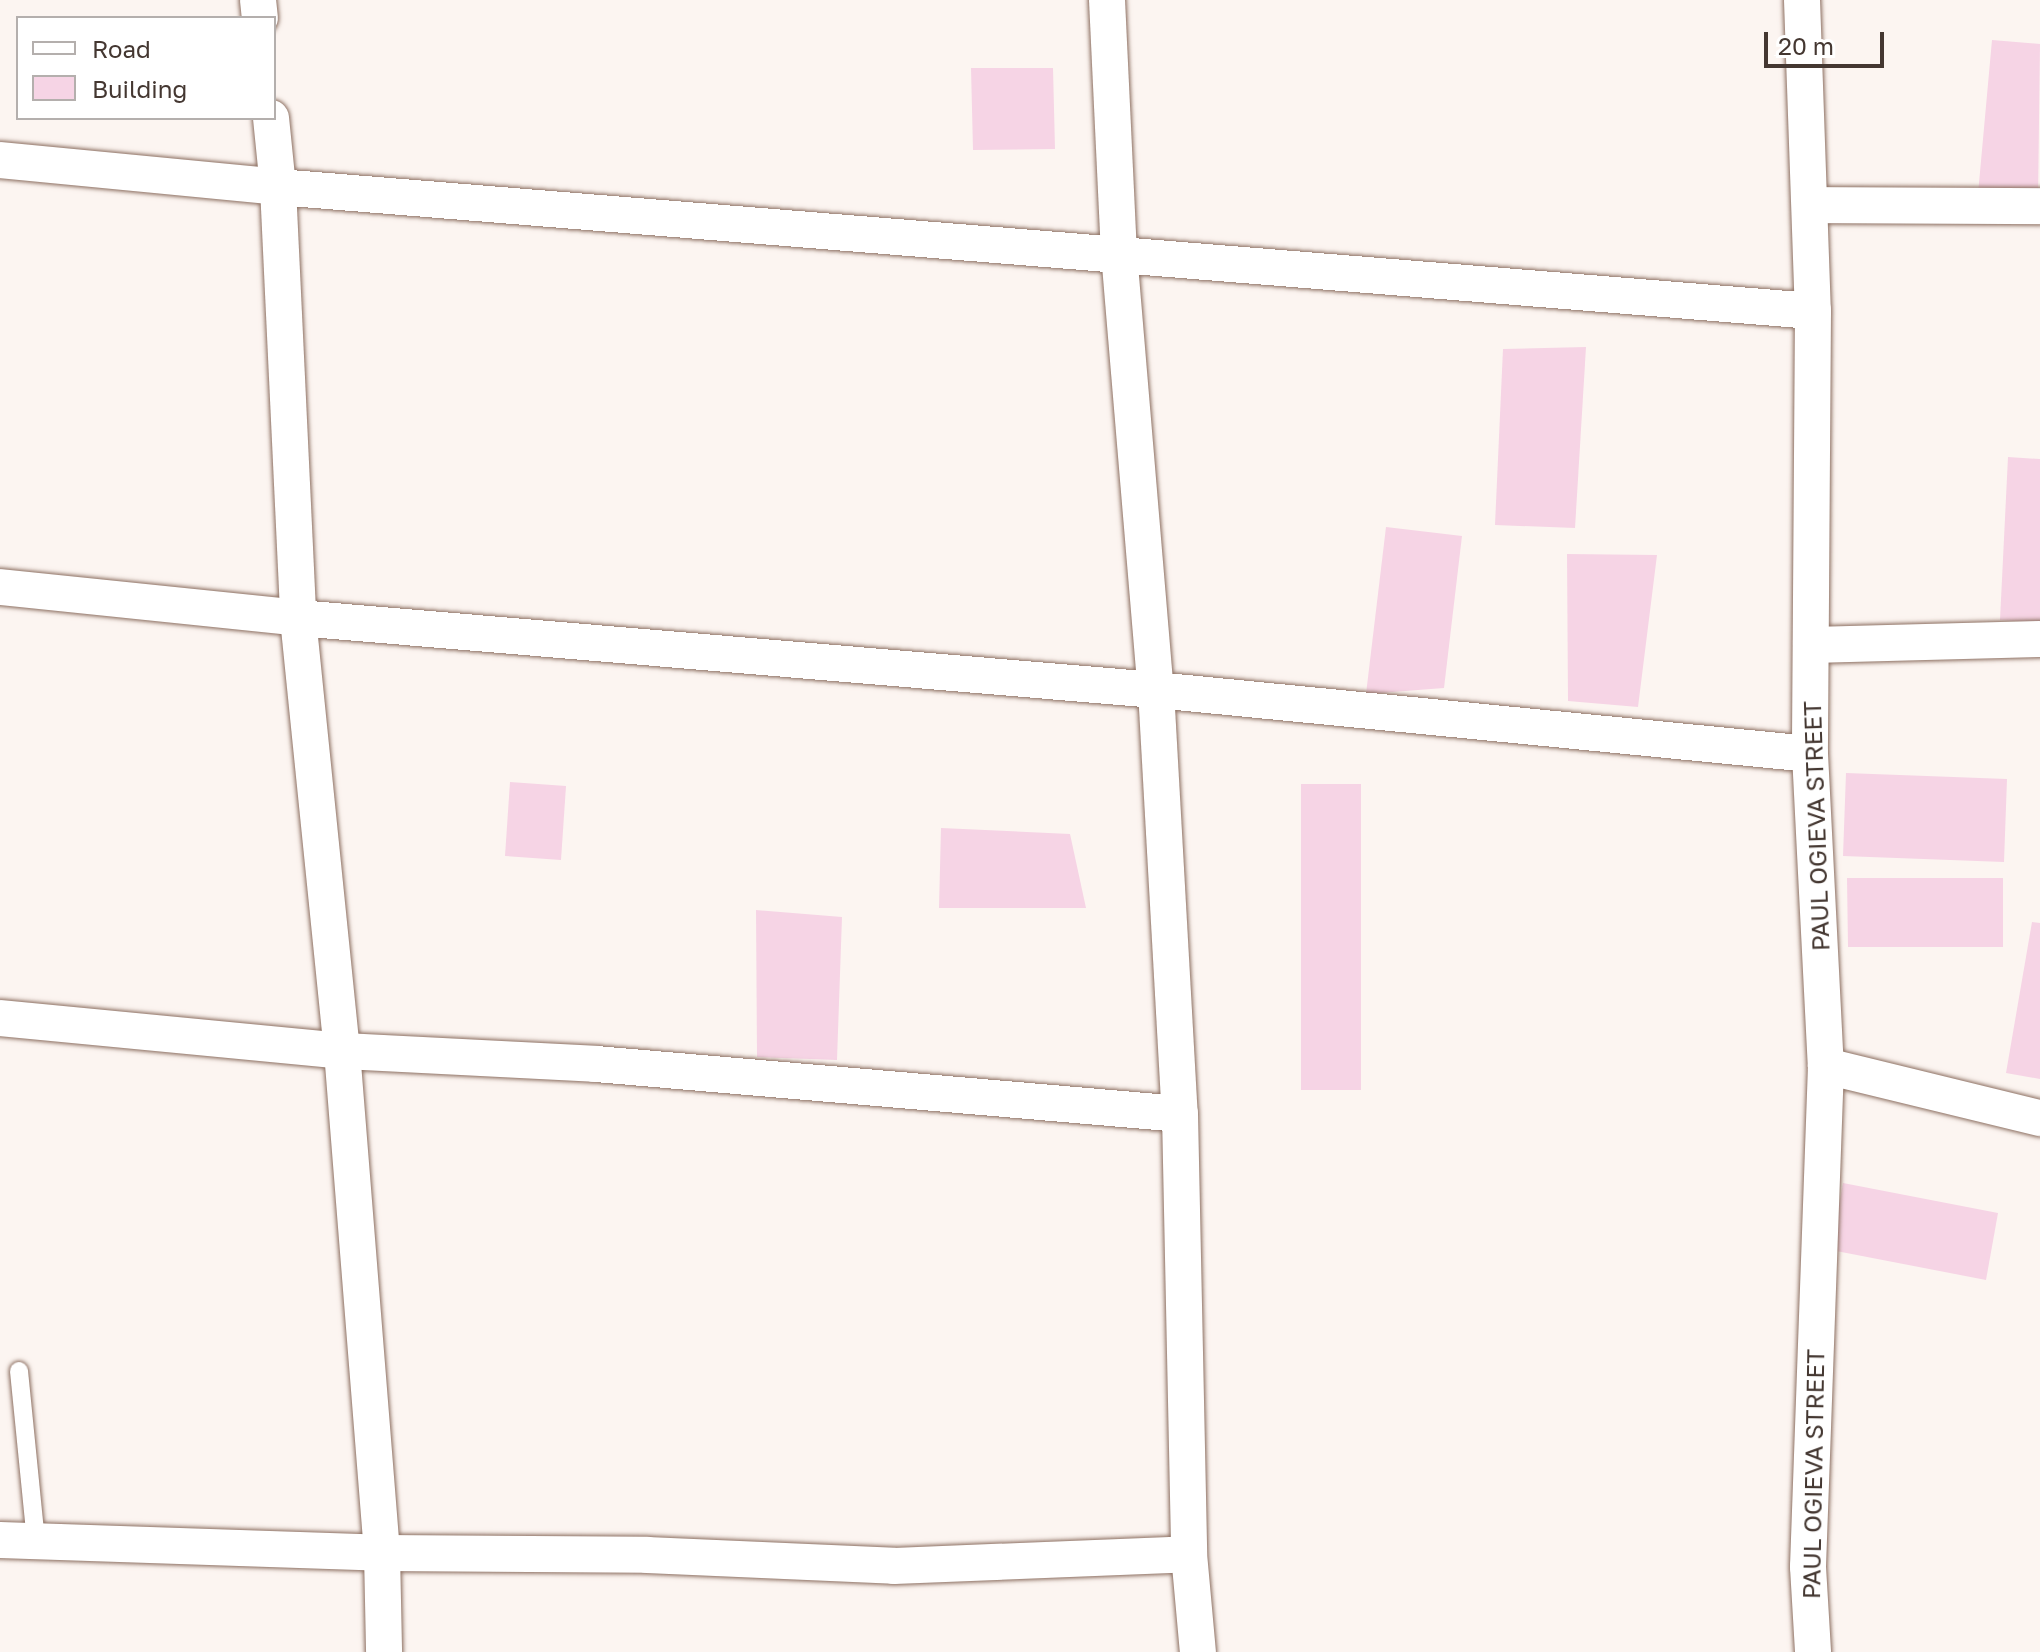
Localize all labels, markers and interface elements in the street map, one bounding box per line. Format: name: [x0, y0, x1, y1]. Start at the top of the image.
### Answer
legend: [16, 16, 276, 120]
scale bar: [1768, 16, 1888, 66]
text: 20 m: [1778, 31, 1834, 60]
text: Road: [92, 34, 151, 63]
text: Building: [92, 74, 187, 103]
street label: PAUL OGIEVA STREET: [1797, 700, 1835, 952]
street label: PAUL OGIEVA STREET: [1796, 1349, 1830, 1599]

